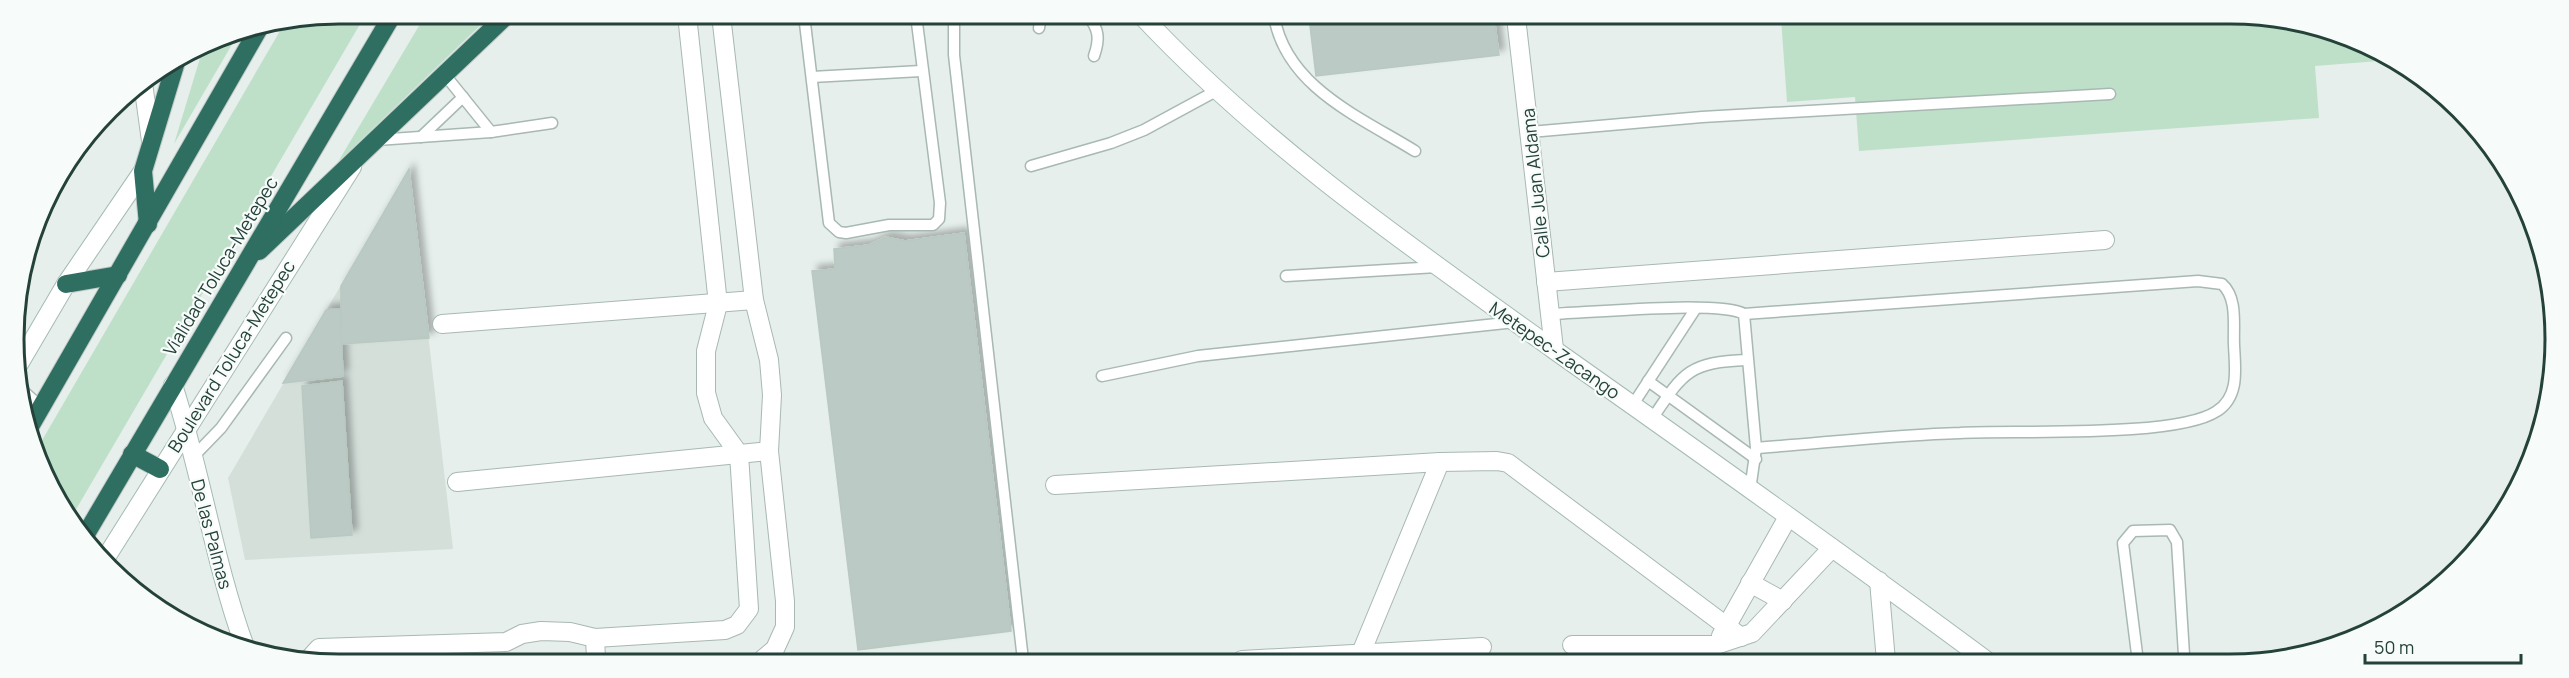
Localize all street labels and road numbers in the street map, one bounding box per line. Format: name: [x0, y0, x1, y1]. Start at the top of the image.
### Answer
street label: Calle Juan Aldama: [1515, 107, 1555, 259]
street label: Vialidad Toluca-Metepec: [157, 172, 283, 360]
street label: Boulevard Toluca-Metepec: [162, 255, 300, 457]
street label: Metepec-Zacango: [1485, 296, 1625, 404]
street label: De las Palmas: [186, 476, 238, 592]

